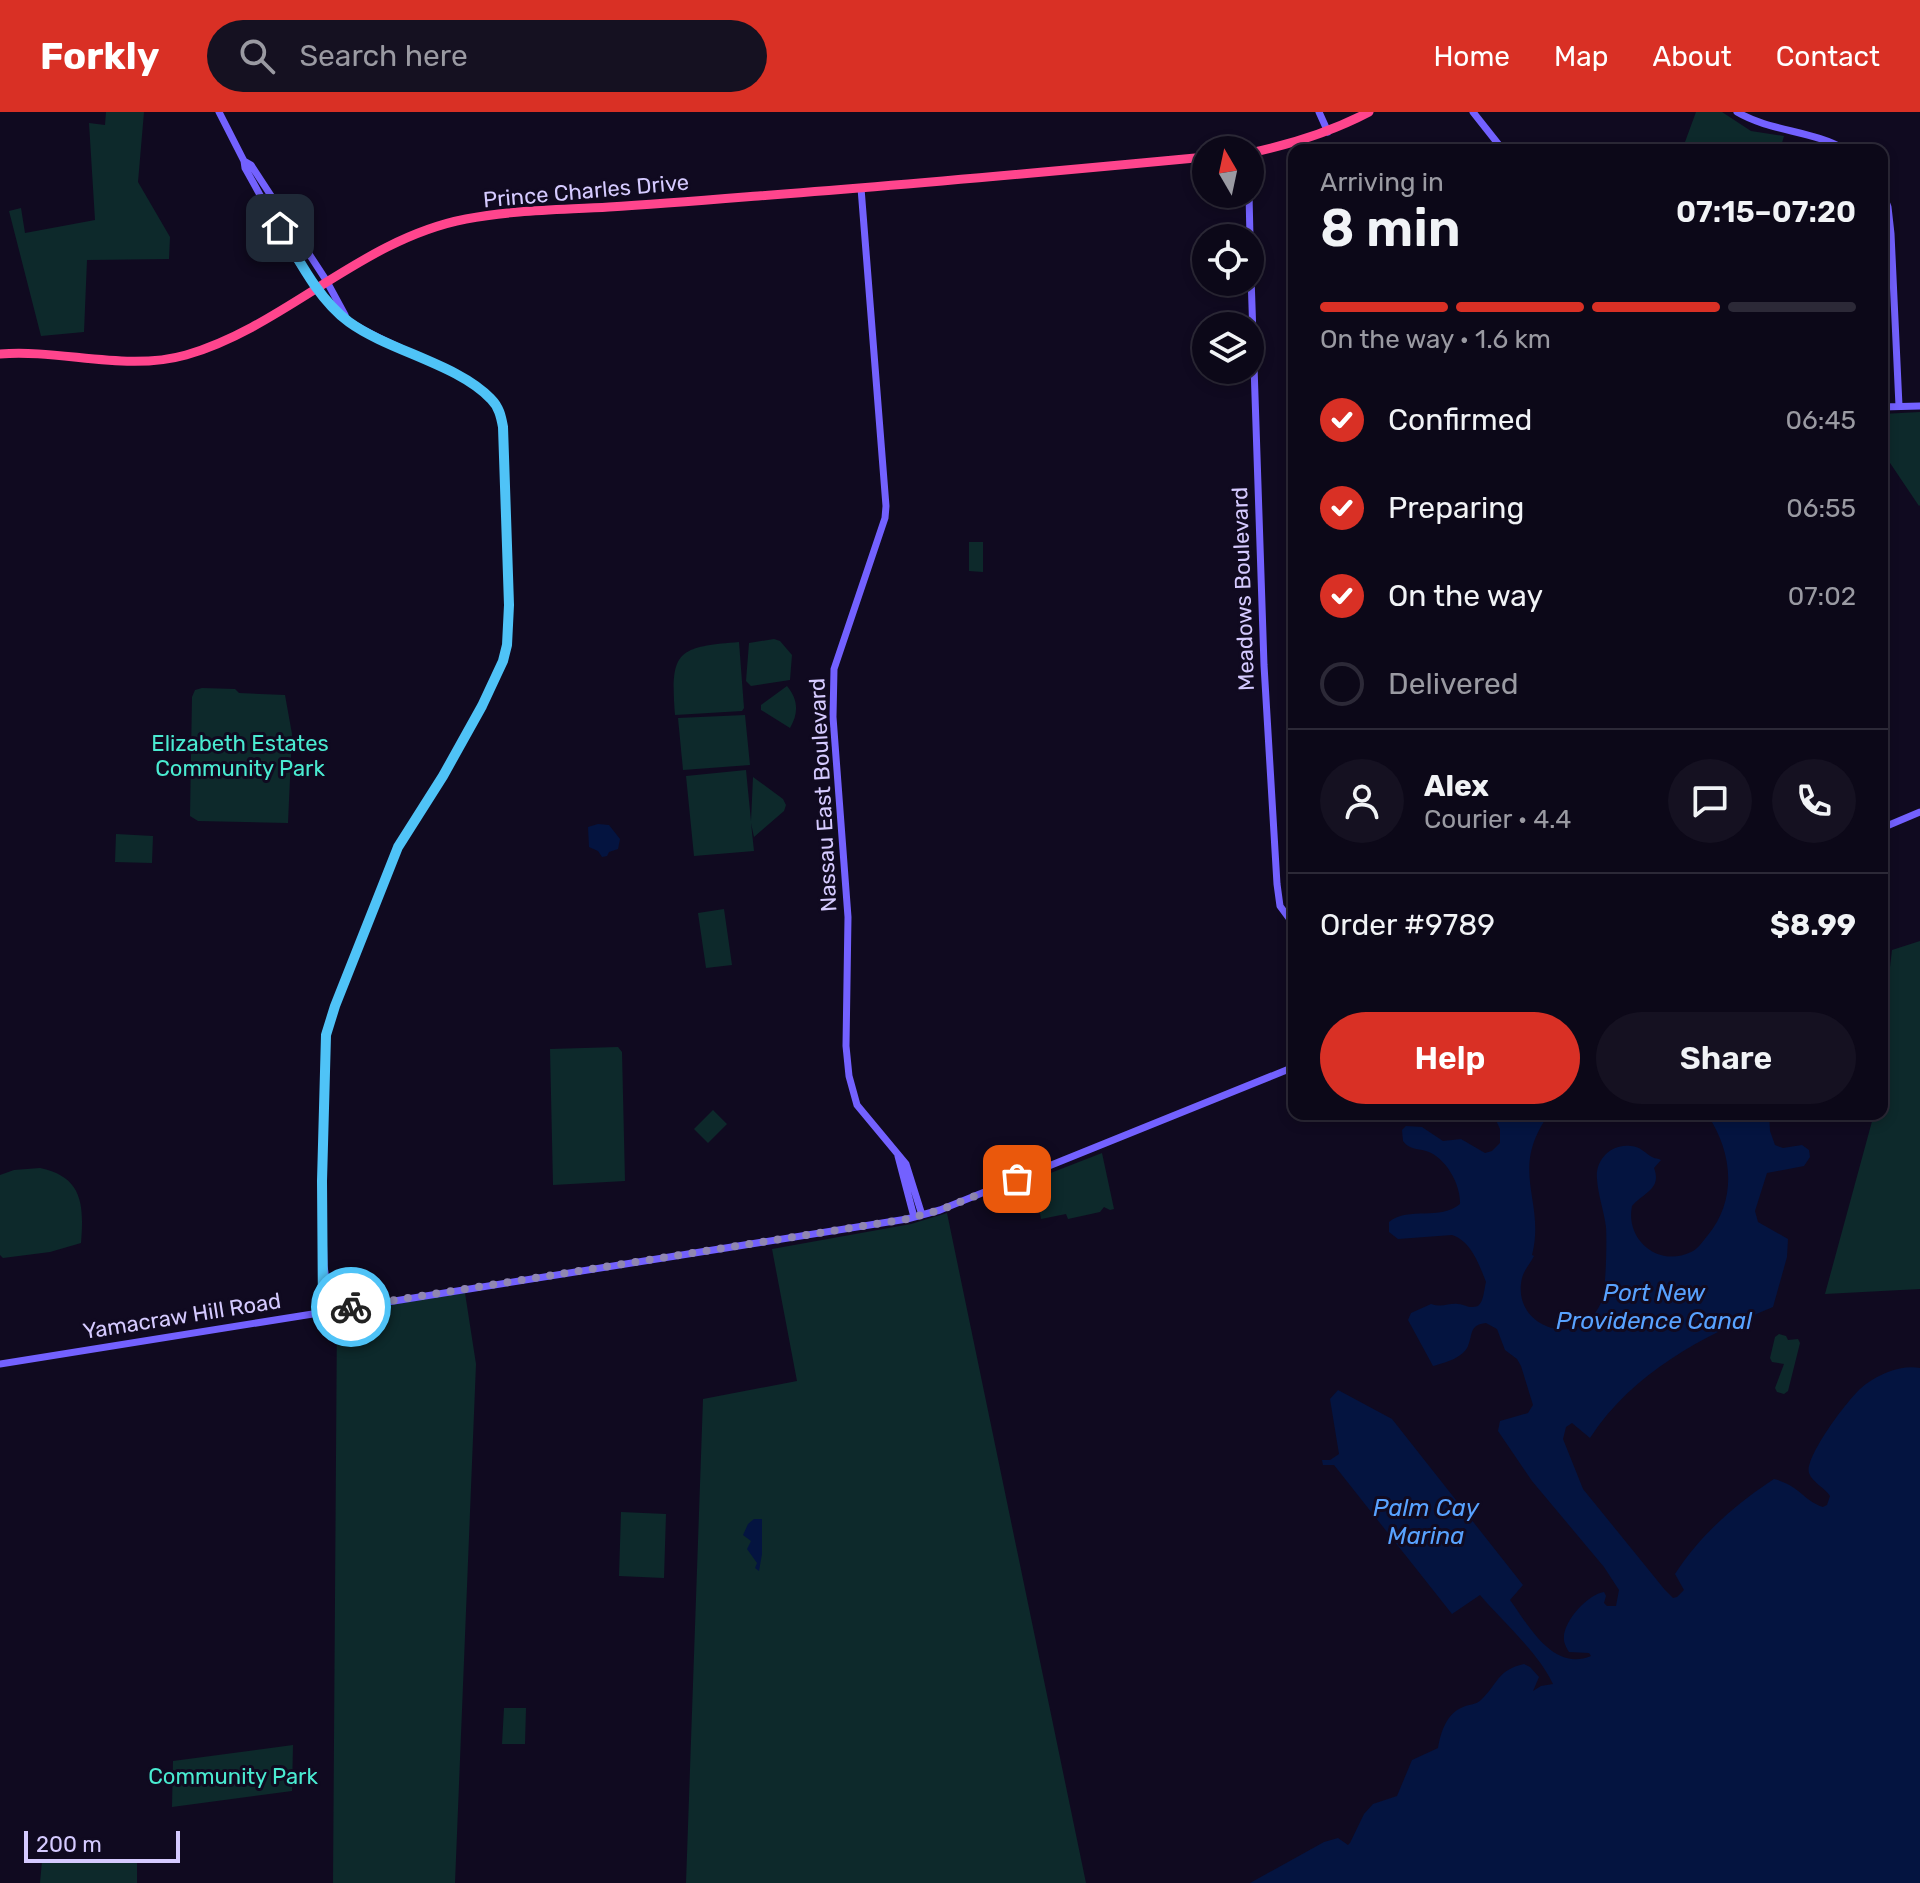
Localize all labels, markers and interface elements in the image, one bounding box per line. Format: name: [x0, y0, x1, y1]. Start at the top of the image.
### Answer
search box: [207, 20, 767, 92]
text: Forkly: [40, 33, 159, 79]
icon: search: [235, 34, 279, 78]
text: Search here: [299, 38, 468, 74]
text: Home: [1433, 40, 1510, 73]
text: Map: [1554, 40, 1608, 73]
text: About: [1652, 40, 1732, 73]
text: Contact: [1776, 40, 1880, 73]
north arrow: [1192, 136, 1264, 208]
map controls: [1192, 136, 1264, 384]
text: Arriving in: [1320, 167, 1444, 198]
street label: Prince Charles Drive: [482, 169, 690, 213]
pin: [246, 194, 314, 262]
text: 07:15–07:20: [1676, 194, 1856, 230]
text: 8 min: [1320, 197, 1461, 259]
icon: home: [258, 206, 302, 250]
button: locate: [1192, 224, 1264, 296]
button: layers: [1192, 312, 1264, 384]
text: On the way · 1.6 km: [1320, 324, 1551, 355]
icon: check: [1320, 398, 1364, 442]
text: Confirmed: [1388, 402, 1532, 438]
text: 06:45: [1786, 405, 1856, 436]
street label: Meadows Boulevard: [1226, 486, 1260, 692]
icon: check: [1320, 486, 1364, 530]
text: Preparing: [1388, 490, 1524, 526]
text: 06:55: [1786, 493, 1856, 524]
icon: check: [1320, 574, 1364, 618]
text: On the way: [1388, 578, 1543, 614]
text: 07:02: [1788, 581, 1856, 612]
text: Delivered: [1388, 666, 1519, 702]
street label: Nassau East Boulevard: [803, 677, 843, 913]
park label: Elizabeth Estates Community Park: [151, 730, 329, 782]
button: person: [1320, 759, 1404, 843]
button: chat: [1668, 759, 1752, 843]
button: phone: [1772, 759, 1856, 843]
text: Alex: [1424, 768, 1489, 804]
text: Courier · 4.4: [1424, 804, 1571, 835]
text: Order #9789: [1320, 907, 1495, 943]
text: $8.99: [1770, 907, 1856, 943]
button: Help: [1320, 1012, 1580, 1104]
button: Share: [1596, 1012, 1856, 1104]
pin: [983, 1145, 1051, 1213]
icon: bag: [995, 1157, 1039, 1201]
courier: [311, 1267, 391, 1347]
water label: Port New Providence Canal: [1556, 1279, 1753, 1335]
icon: bike: [329, 1285, 373, 1329]
street label: Yamacraw Hill Road: [81, 1287, 283, 1345]
water label: Palm Cay Marina: [1373, 1494, 1480, 1550]
park label: Community Park: [148, 1763, 318, 1790]
scale bar: [24, 1827, 180, 1863]
text: 200 m: [36, 1831, 102, 1858]

